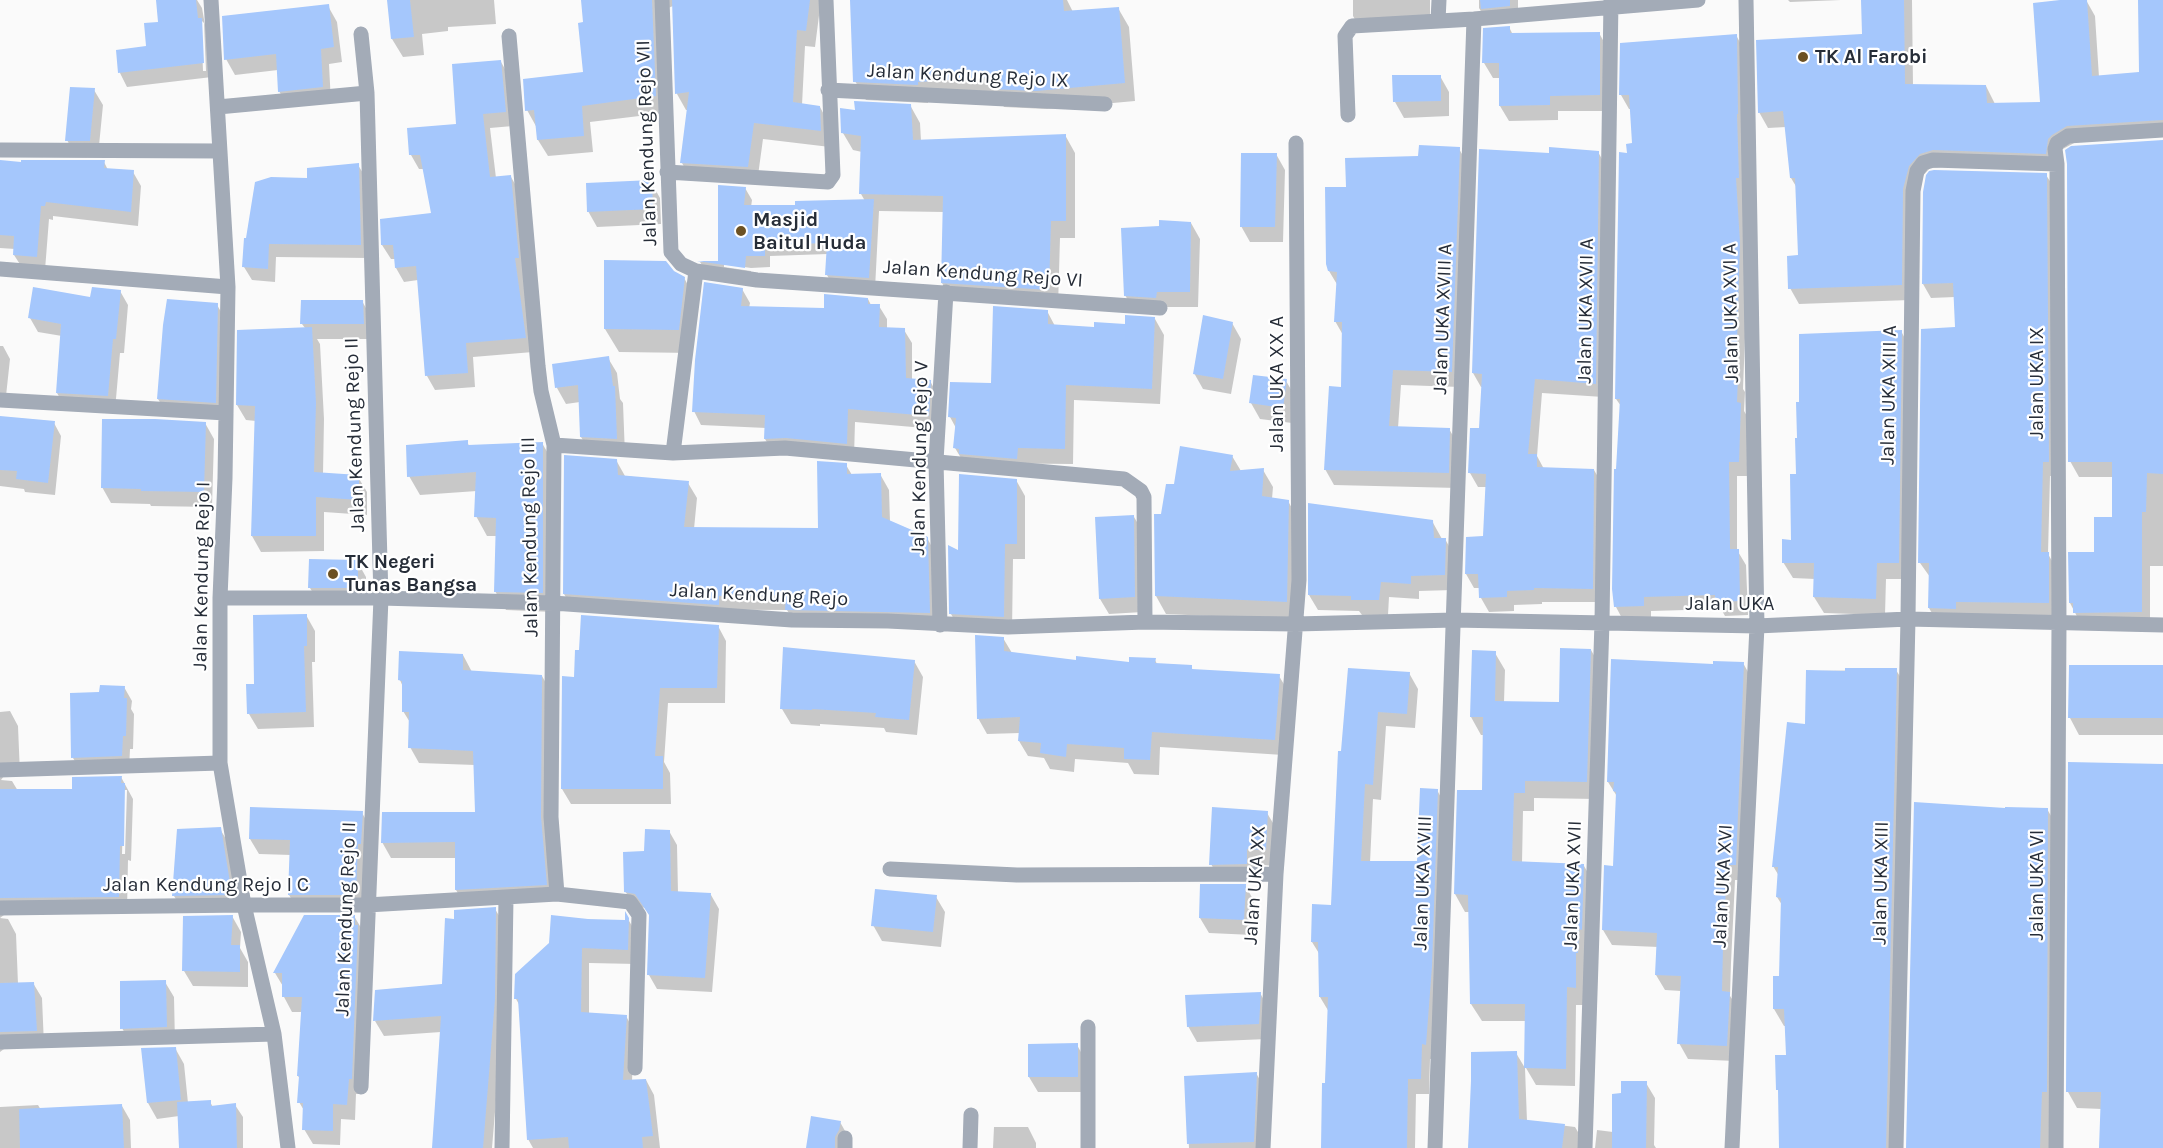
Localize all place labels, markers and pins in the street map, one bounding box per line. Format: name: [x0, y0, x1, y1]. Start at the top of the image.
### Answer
place label: TK Al Farobi: [1815, 45, 1928, 69]
marker: TK Al Farobi: [1796, 50, 1810, 64]
place label: Masjid Baitul Huda: [753, 208, 866, 255]
marker: Masjid Baitul Huda: [734, 224, 748, 238]
place label: TK Negeri Tunas Bangsa: [345, 550, 477, 597]
marker: TK Negeri Tunas Bangsa: [326, 567, 340, 581]

